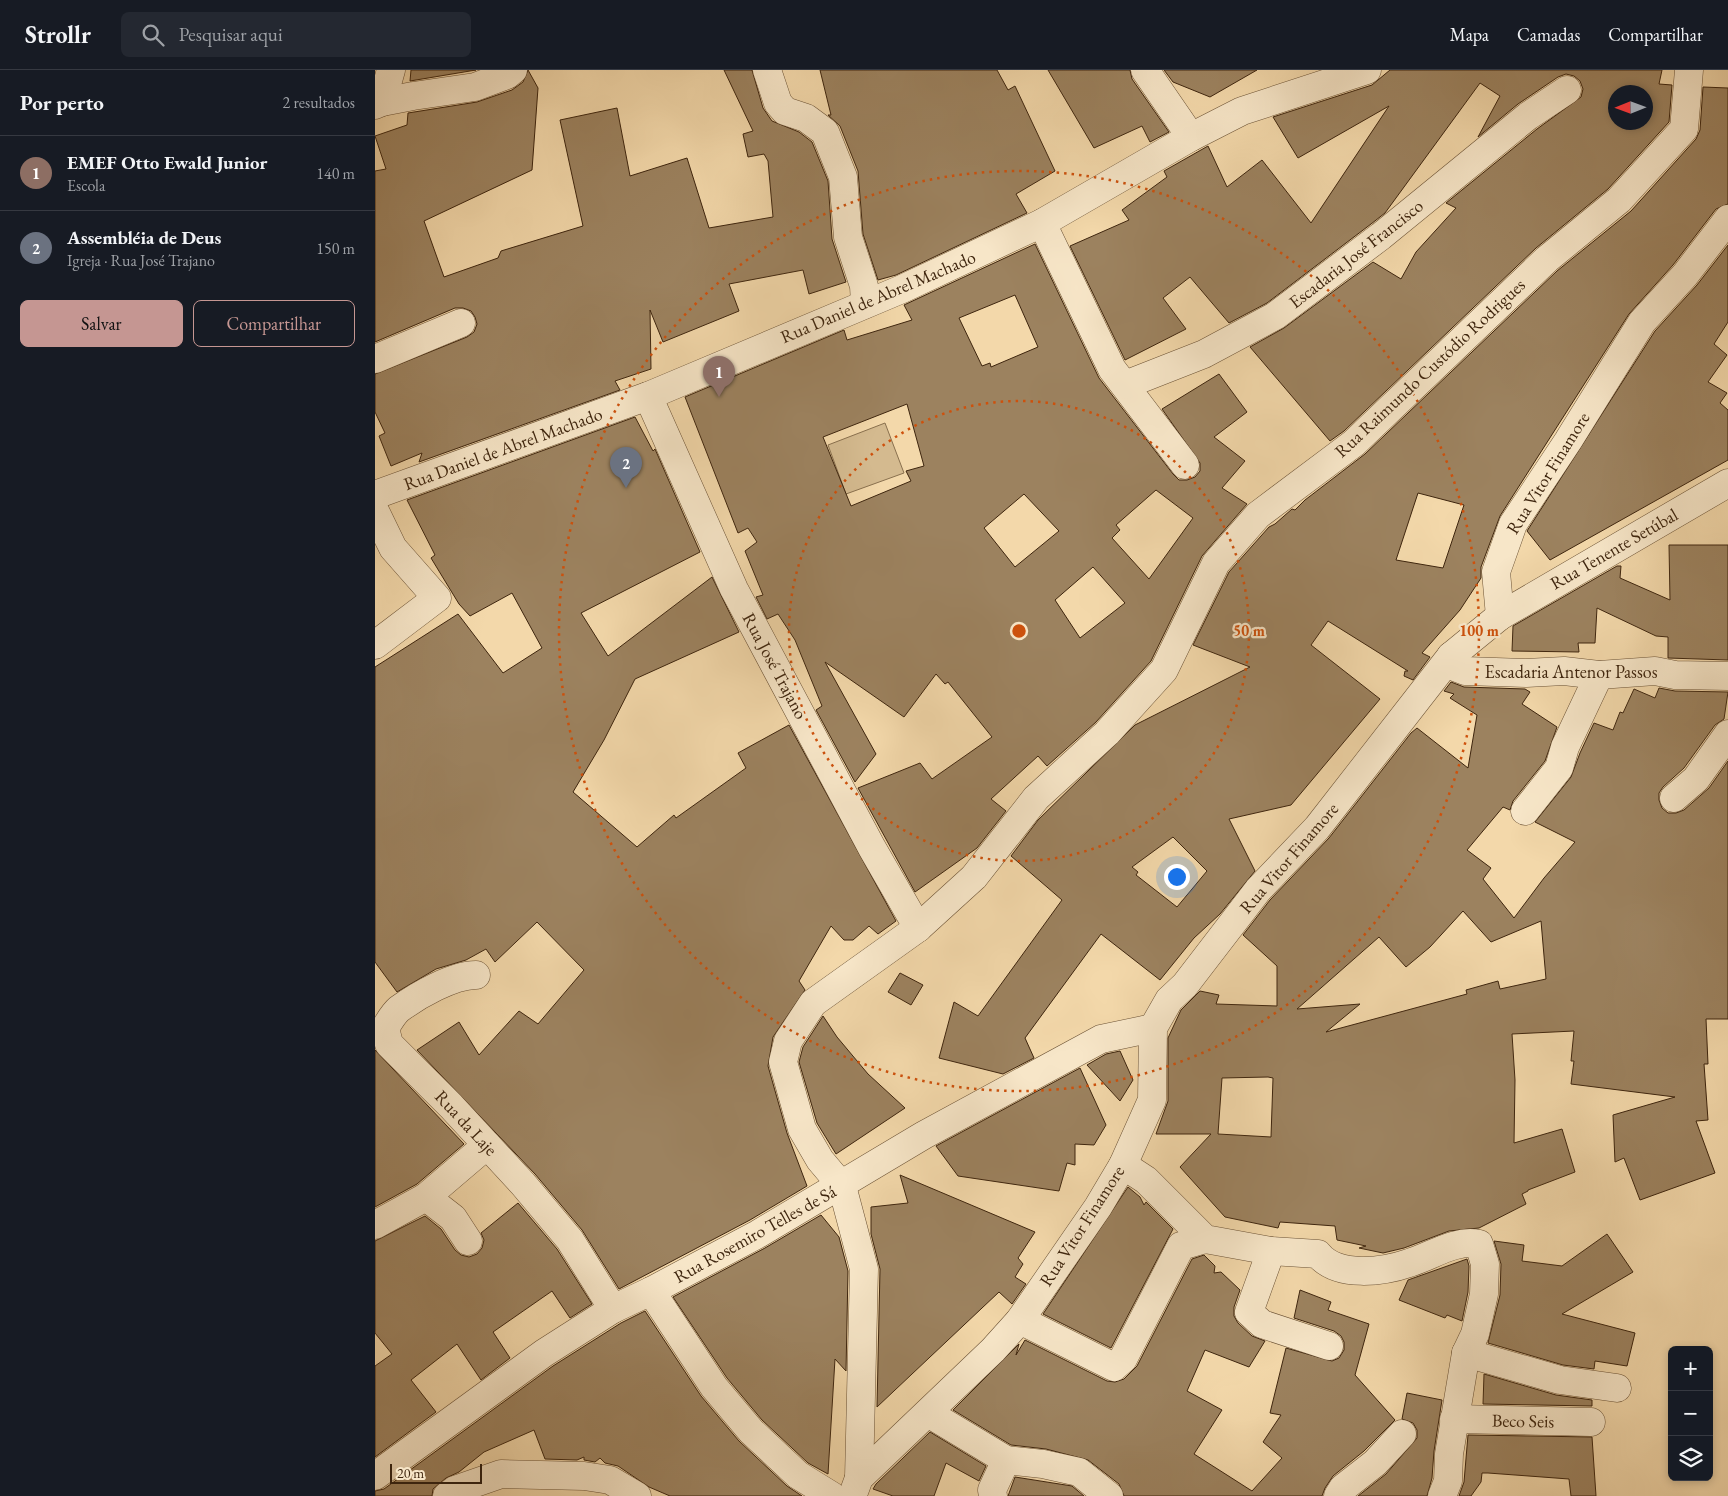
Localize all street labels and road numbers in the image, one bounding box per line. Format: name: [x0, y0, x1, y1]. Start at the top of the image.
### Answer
street label: Escadaria José Francisco: [1284, 194, 1428, 313]
street label: Rua Daniel de Abrel Machado: [777, 245, 979, 348]
street label: Rua Raimundo Custódio Rodrigues: [1330, 273, 1530, 462]
street label: Rua Daniel de Abrel Machado: [400, 402, 605, 495]
street label: Rua Vitor Finamore: [1501, 407, 1594, 538]
street label: Rua Tenente Setúbal: [1546, 503, 1682, 594]
street label: Rua José Trajano: [738, 608, 813, 723]
street label: Escadaria Antenor Passos: [1485, 660, 1658, 683]
street label: Rua Vitor Finamore: [1234, 797, 1343, 918]
street label: Rua da Laje: [430, 1085, 503, 1160]
street label: Rua Vitor Finamore: [1034, 1161, 1129, 1291]
street label: Rua Rosemiro Telles de Sá: [670, 1179, 841, 1288]
street label: Beco Seis: [1492, 1408, 1555, 1433]

